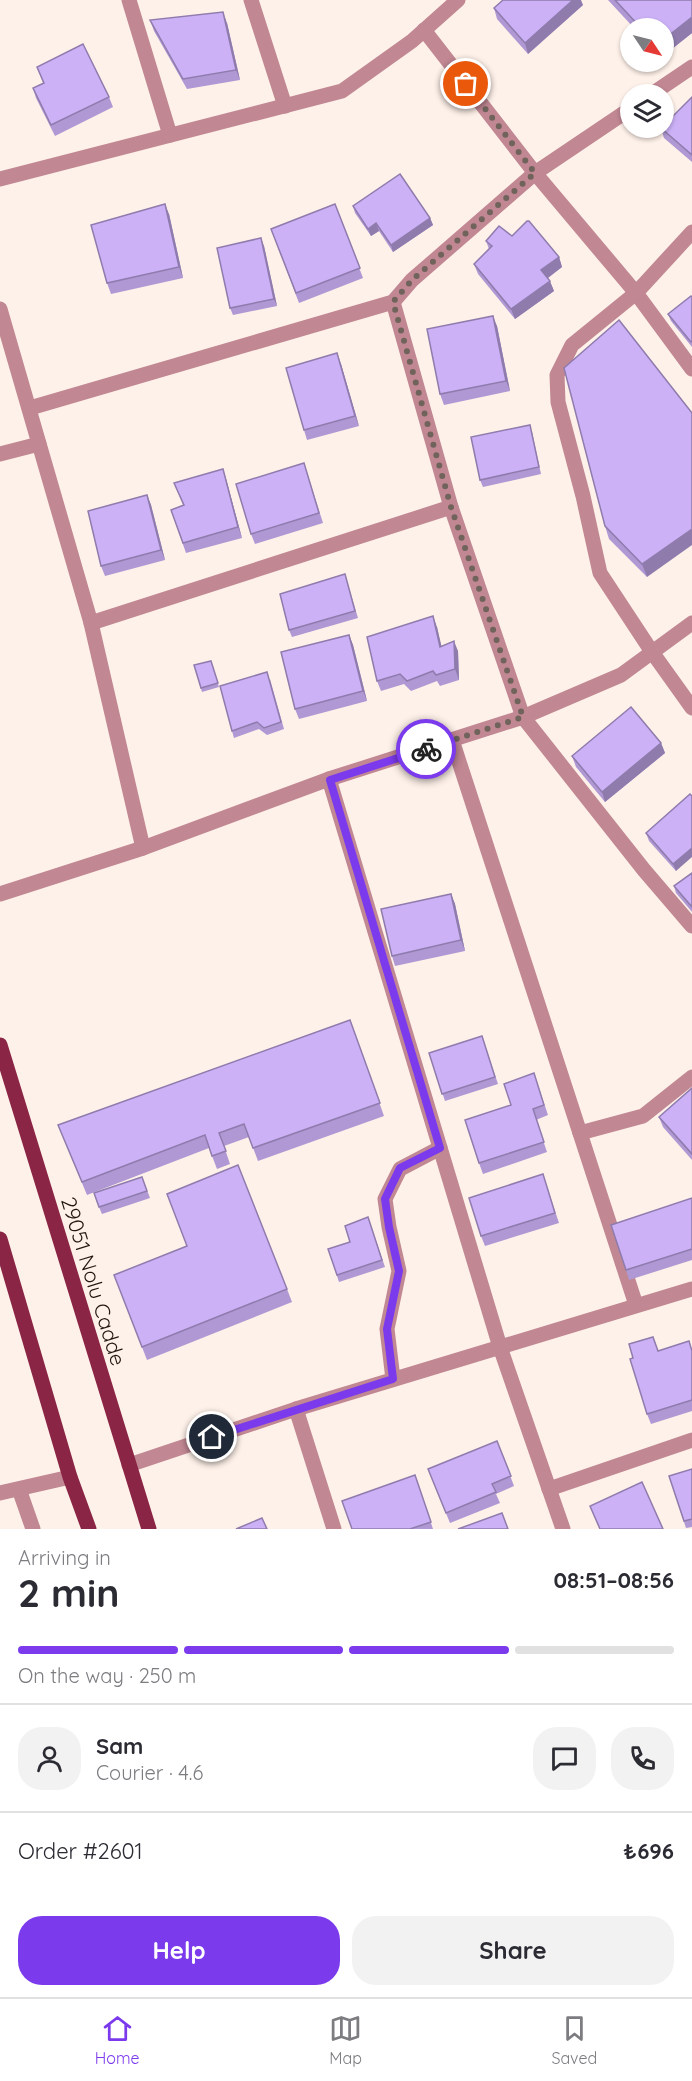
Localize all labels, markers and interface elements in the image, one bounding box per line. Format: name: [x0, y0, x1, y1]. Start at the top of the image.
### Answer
north arrow: [620, 18, 674, 72]
map controls: [620, 18, 674, 138]
pin: [440, 58, 491, 109]
icon: bag: [449, 67, 482, 100]
button: layers: [620, 84, 674, 138]
courier: [396, 719, 456, 779]
icon: bike: [410, 733, 443, 766]
street label: 29051 Nolu Cadde: [56, 1194, 132, 1368]
pin: [186, 1411, 237, 1462]
icon: home: [195, 1420, 228, 1453]
text: Arriving in: [18, 1545, 111, 1570]
text: 08:51–08:56: [553, 1566, 674, 1594]
text: 2 min: [18, 1568, 120, 1617]
text: On the way · 250 m: [18, 1663, 196, 1688]
button: person: [18, 1727, 81, 1790]
button: chat: [533, 1727, 596, 1790]
button: phone: [611, 1727, 674, 1790]
text: Sam: [96, 1732, 143, 1760]
text: Courier · 4.6: [96, 1760, 203, 1785]
text: Order #2601: [18, 1837, 143, 1865]
text: ₺696: [623, 1837, 674, 1865]
button: Help: [18, 1916, 340, 1985]
button: Share: [352, 1916, 674, 1985]
tab: Home: [95, 2012, 140, 2068]
tab: Map: [329, 2012, 362, 2068]
tab: Saved: [552, 2012, 597, 2068]

